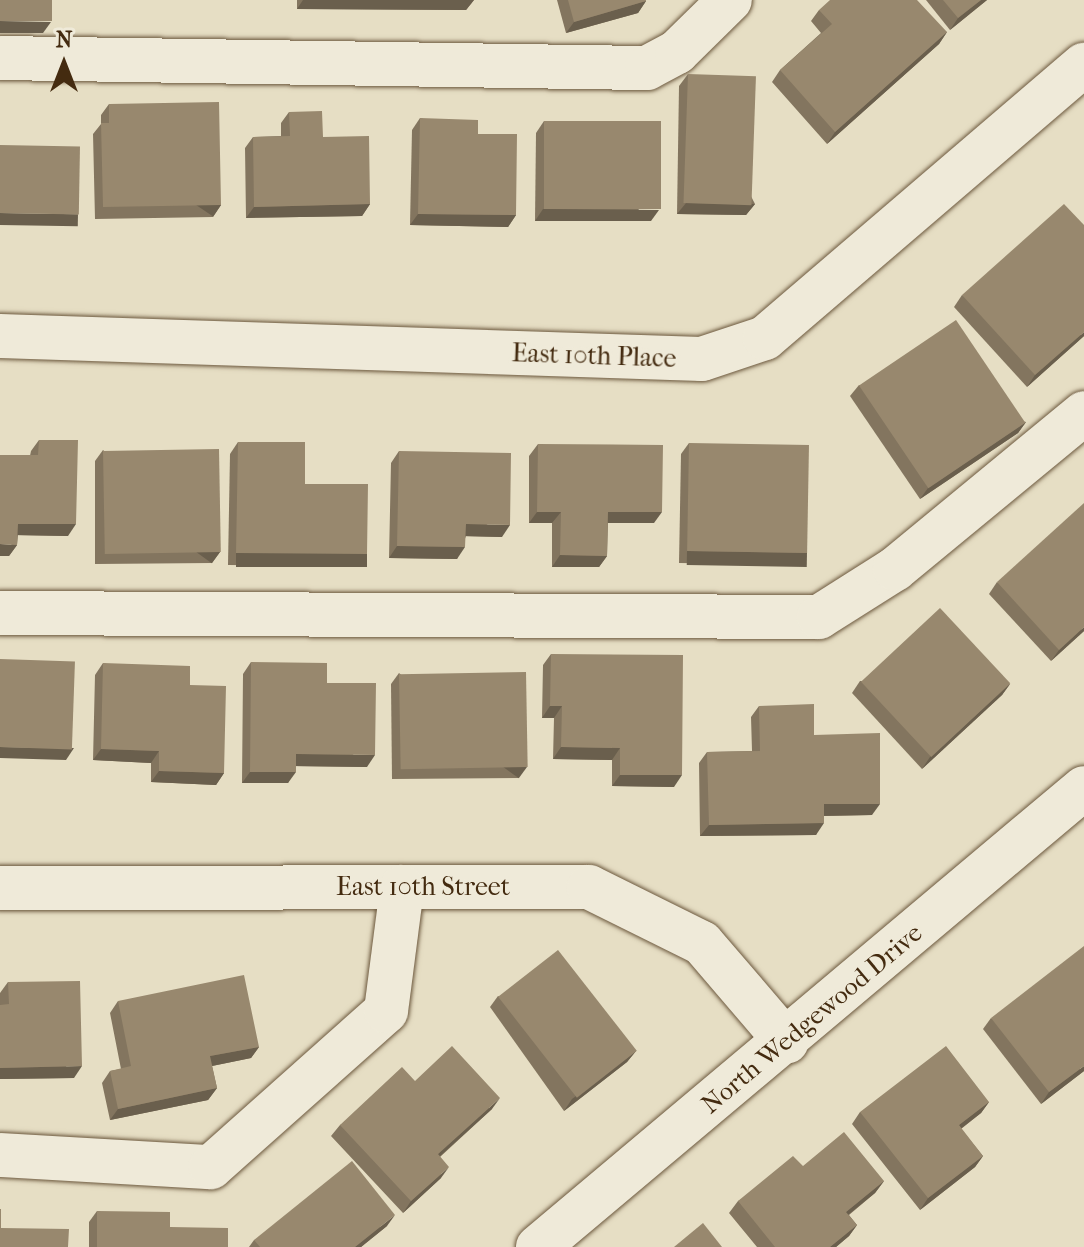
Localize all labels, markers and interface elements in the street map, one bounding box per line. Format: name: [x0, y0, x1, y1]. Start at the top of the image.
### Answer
north arrow: [24, 24, 104, 104]
text: N: [56, 27, 72, 53]
street label: East 10th Place: [511, 338, 677, 374]
street label: East 10th Street: [336, 871, 510, 903]
street label: North Wedgewood Drive: [695, 917, 929, 1121]

